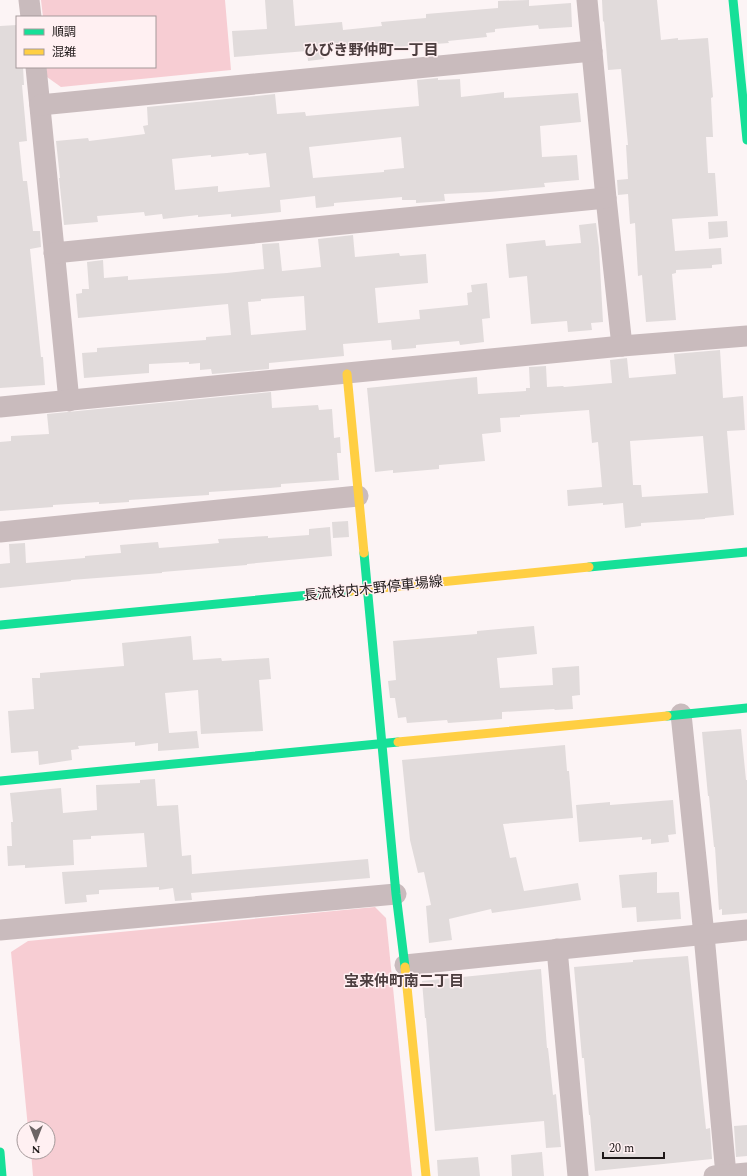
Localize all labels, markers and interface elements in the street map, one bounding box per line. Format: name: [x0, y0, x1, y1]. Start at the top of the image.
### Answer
legend: [16, 16, 156, 68]
text: 順調: [52, 23, 76, 42]
district label: ひびき野仲町一丁目: [303, 39, 439, 62]
text: 混雑: [52, 43, 76, 62]
street label: 長流枝内木野停車場線: [302, 571, 444, 606]
district label: 宝来仲町南二丁目: [344, 970, 464, 993]
north arrow: [16, 1120, 56, 1160]
scale bar: [603, 1134, 664, 1160]
text: 20 m: [609, 1139, 634, 1158]
text: N: [31, 1141, 40, 1158]

